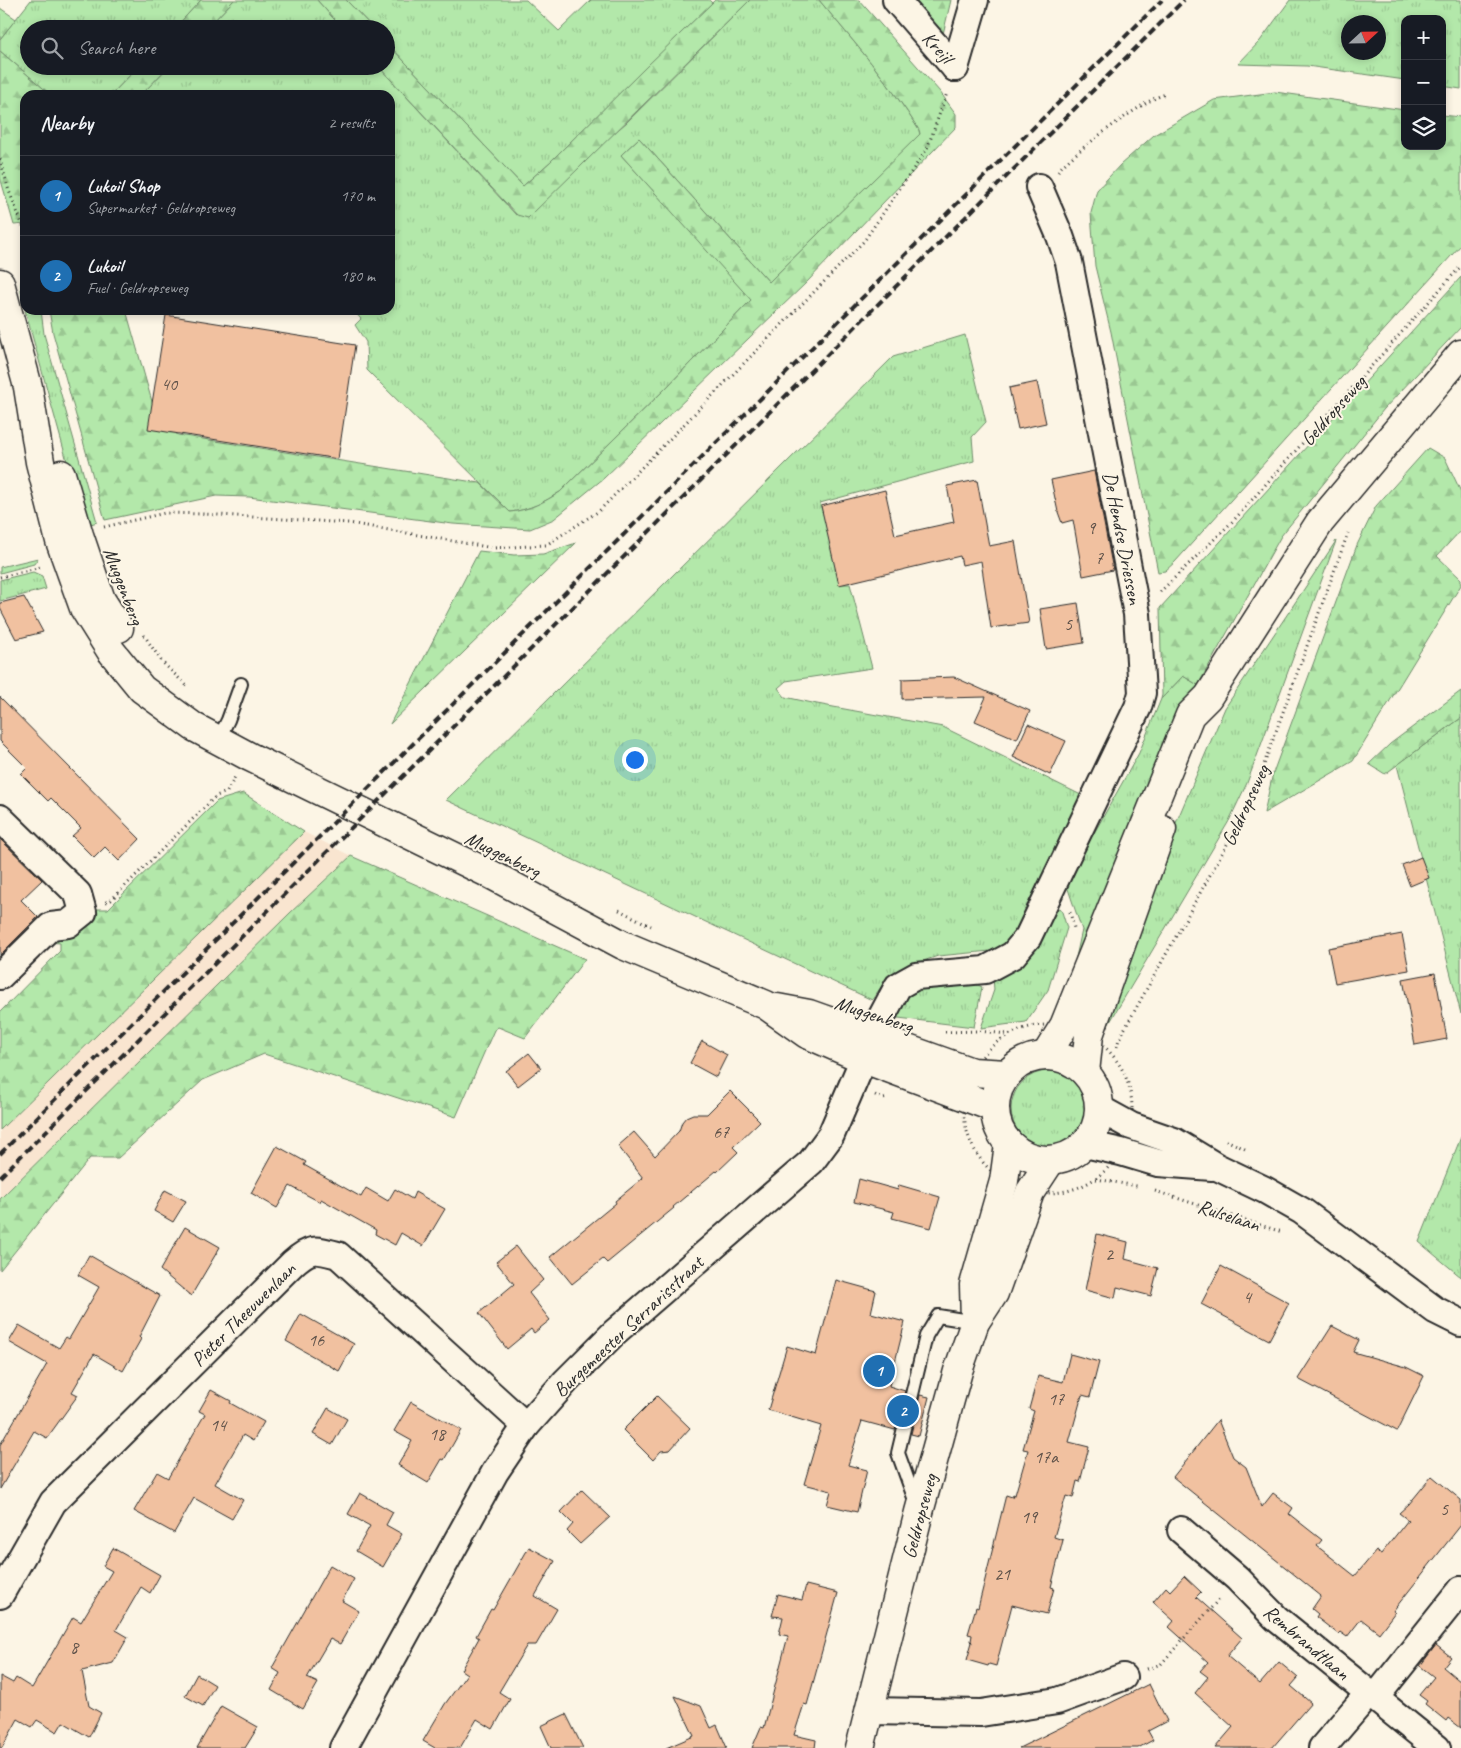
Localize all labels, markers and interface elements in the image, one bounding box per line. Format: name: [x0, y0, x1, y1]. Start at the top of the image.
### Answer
north arrow: [1341, 15, 1386, 60]
map controls: [1401, 15, 1446, 150]
button: +: [1401, 15, 1446, 60]
search box: [20, 20, 395, 75]
street label: Kreijl: [917, 26, 961, 71]
icon: search: [38, 34, 66, 62]
text: Search here: [78, 36, 155, 60]
button: −: [1401, 60, 1446, 105]
button: layers: [1401, 105, 1446, 150]
text: Nearby: [40, 110, 93, 136]
text: 2 results: [328, 113, 375, 133]
text: Lukoil Shop: [87, 174, 160, 198]
text: 1: [52, 186, 60, 206]
text: 170 m: [341, 186, 375, 206]
text: Supermarket · Geldropseweg: [87, 198, 235, 218]
text: Lukoil: [87, 254, 123, 278]
text: 2: [52, 266, 60, 286]
text: 180 m: [341, 266, 375, 286]
text: Fuel · Geldropseweg: [87, 278, 188, 298]
street label: Geldropseweg: [1295, 369, 1372, 451]
house number: 40: [161, 373, 179, 395]
street label: De Hendse Driessen: [1097, 470, 1148, 607]
house number: 9: [1087, 517, 1097, 539]
street label: Muggenberg: [97, 544, 150, 630]
house number: 7: [1095, 547, 1104, 569]
house number: 5: [1064, 613, 1073, 635]
your location: [622, 747, 648, 773]
street label: Geldropseweg: [1216, 760, 1275, 850]
street label: Muggenberg: [461, 826, 546, 884]
street label: Muggenberg: [832, 990, 918, 1039]
house number: 67: [713, 1121, 730, 1143]
street label: Rulselaan: [1195, 1194, 1264, 1238]
house number: 2: [1105, 1243, 1115, 1265]
street label: Burgemeester Serrarisstraat: [548, 1249, 710, 1402]
street label: Pieter Theeuwenlaan: [186, 1256, 302, 1372]
house number: 4: [1243, 1286, 1253, 1308]
house number: 16: [308, 1329, 325, 1351]
pin: 1: [863, 1352, 895, 1390]
house number: 17: [1048, 1388, 1065, 1410]
pin: 2: [887, 1392, 919, 1430]
house number: 14: [210, 1414, 228, 1436]
house number: 18: [429, 1423, 447, 1445]
house number: 17a: [1034, 1446, 1059, 1468]
street label: Geldropseweg: [896, 1470, 943, 1561]
house number: 5: [1440, 1498, 1449, 1520]
house number: 19: [1021, 1506, 1039, 1528]
house number: 21: [994, 1563, 1011, 1585]
street label: Rembrandtlaan: [1258, 1599, 1356, 1686]
house number: 8: [70, 1636, 80, 1658]

